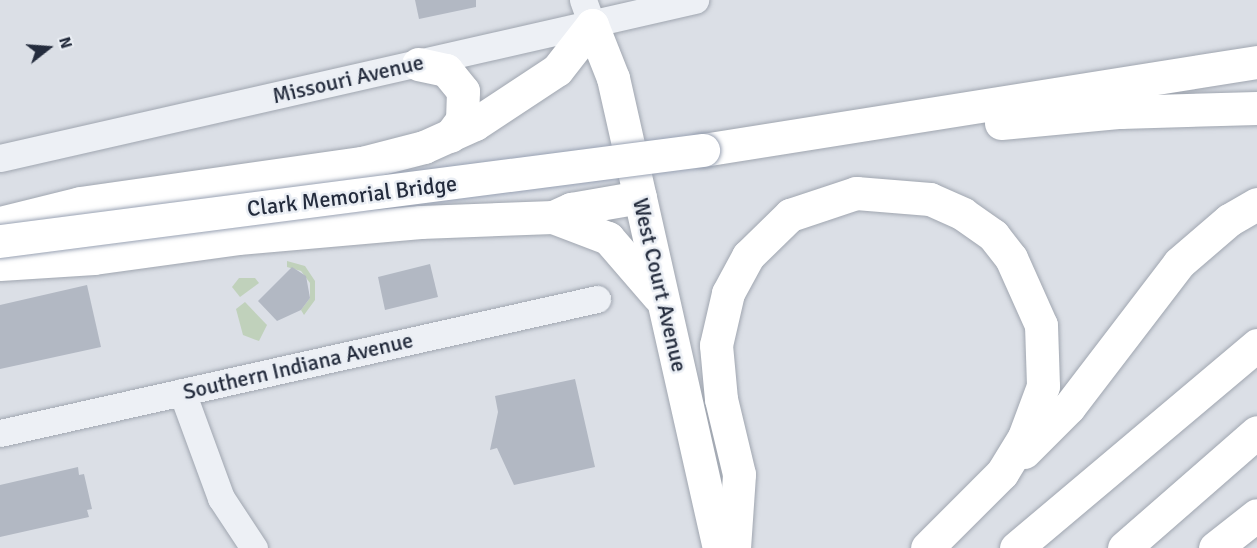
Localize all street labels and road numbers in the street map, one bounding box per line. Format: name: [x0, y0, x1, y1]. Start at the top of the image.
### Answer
street label: Missouri Avenue: [270, 49, 426, 109]
street label: Clark Memorial Bridge: [246, 170, 458, 222]
street label: West Court Avenue: [627, 196, 693, 374]
street label: Southern Indiana Avenue: [180, 327, 416, 405]

